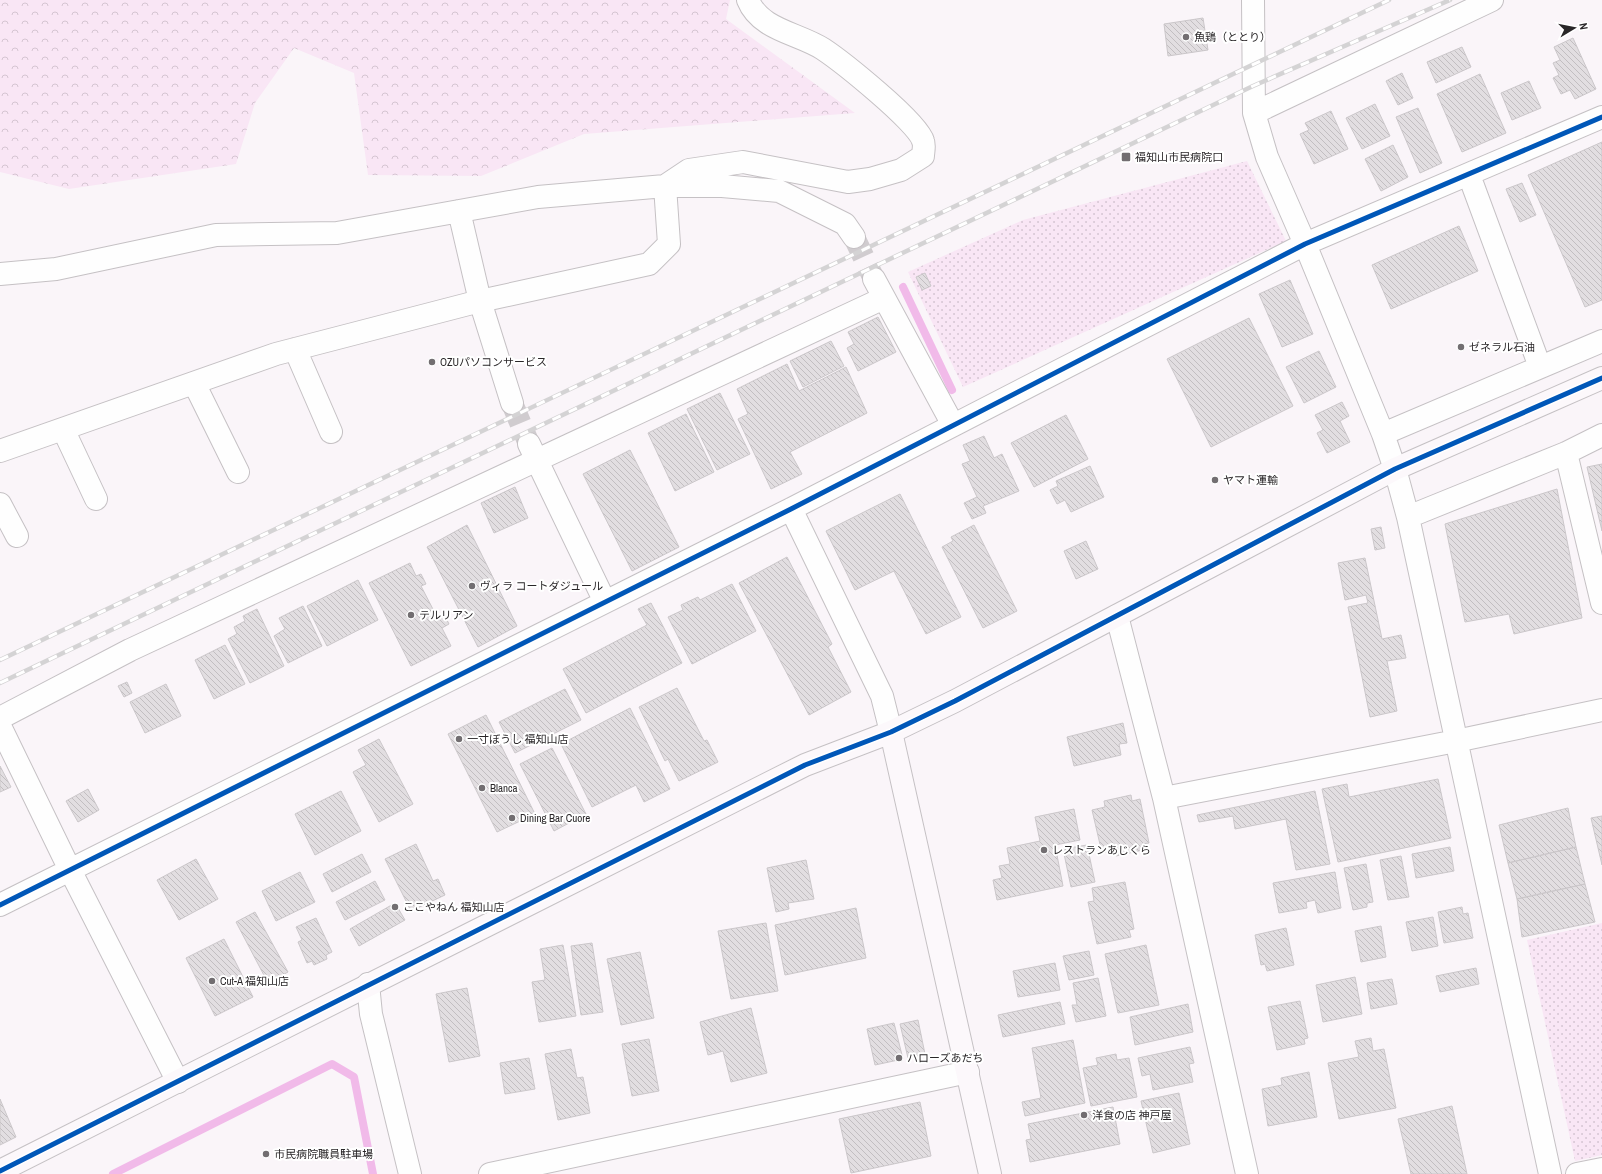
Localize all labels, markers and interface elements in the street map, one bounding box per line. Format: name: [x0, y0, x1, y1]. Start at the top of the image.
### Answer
north arrow: [1554, 8, 1594, 48]
text: N: [1576, 22, 1591, 31]
place label: 魚鶏（ととり）: [1194, 30, 1271, 44]
marker: 魚鶏（ととり）: [1181, 32, 1191, 42]
place label: 福知山市民病院口: [1135, 150, 1223, 164]
marker: 福知山市民病院口: [1120, 151, 1132, 163]
place label: ゼネラル石油: [1469, 340, 1535, 354]
marker: ゼネラル石油: [1456, 342, 1466, 352]
place label: OZUパソコンサービス: [440, 355, 547, 369]
marker: OZUパソコンサービス: [427, 357, 437, 367]
place label: ヤマト運輸: [1223, 473, 1278, 487]
marker: ヤマト運輸: [1210, 475, 1220, 485]
place label: ヴィラ コートダジュール: [480, 579, 603, 593]
marker: ヴィラ コートダジュール: [467, 581, 477, 591]
place label: テルリアン: [419, 608, 474, 622]
marker: テルリアン: [406, 610, 416, 620]
place label: 一寸ぼうし 福知山店: [467, 732, 569, 746]
marker: 一寸ぼうし 福知山店: [454, 734, 464, 744]
place label: Blanca: [490, 781, 518, 795]
marker: Blanca: [477, 783, 487, 793]
place label: Dining Bar Cuore: [520, 811, 590, 825]
marker: Dining Bar Cuore: [507, 813, 517, 823]
place label: レストランあじくら: [1052, 843, 1151, 857]
marker: レストランあじくら: [1039, 845, 1049, 855]
place label: ここやねん 福知山店: [403, 900, 505, 914]
marker: ここやねん 福知山店: [390, 902, 400, 912]
place label: Cut-A 福知山店: [220, 974, 289, 988]
marker: Cut-A 福知山店: [207, 976, 217, 986]
place label: ハローズあだち: [907, 1051, 983, 1065]
marker: ハローズあだち: [894, 1053, 904, 1063]
place label: 洋食の店 神戸屋: [1092, 1108, 1172, 1122]
marker: 洋食の店 神戸屋: [1079, 1110, 1089, 1120]
place label: 市民病院職員駐車場: [274, 1147, 373, 1161]
marker: 市民病院職員駐車場: [261, 1149, 271, 1159]

